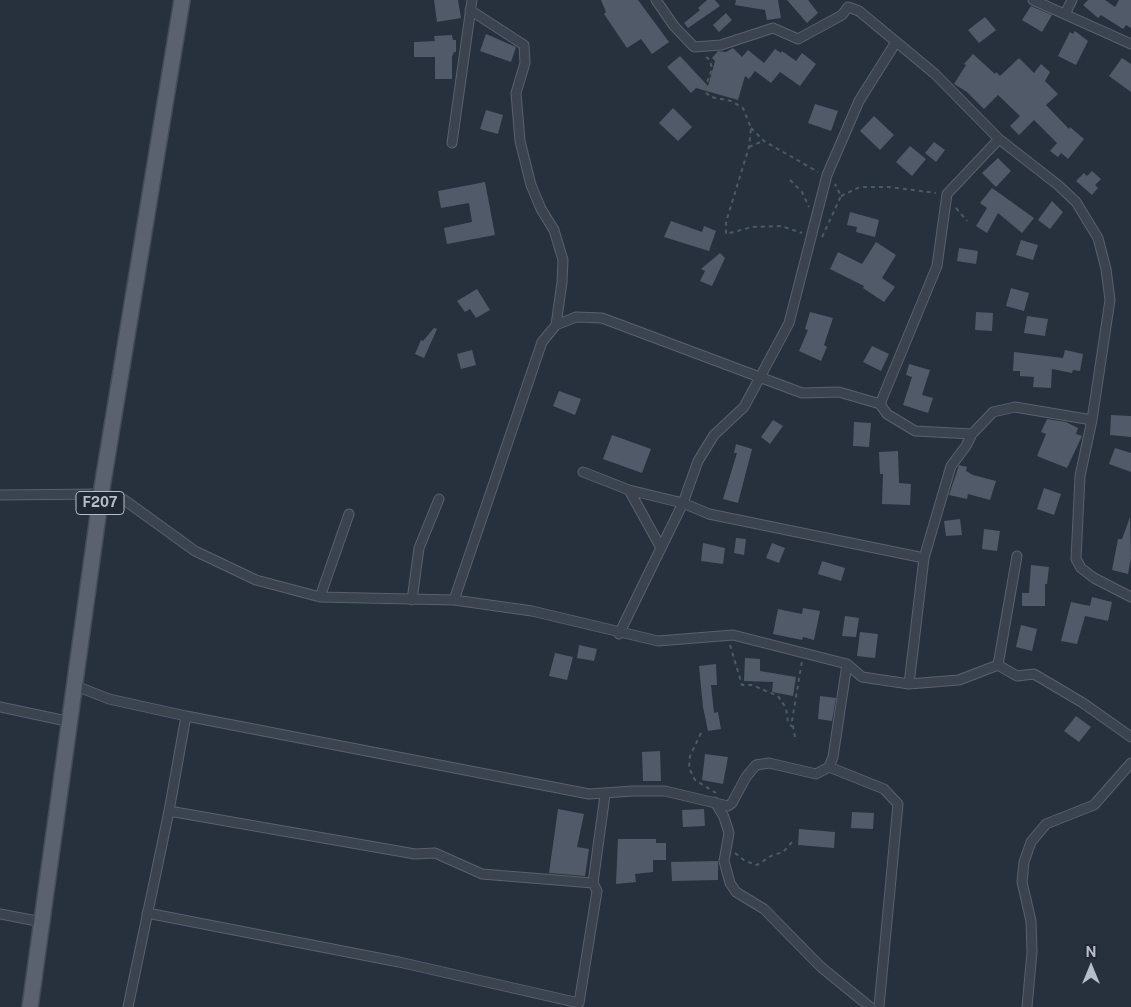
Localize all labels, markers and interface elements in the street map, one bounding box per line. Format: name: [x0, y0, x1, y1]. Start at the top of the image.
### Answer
road number: F207: [76, 492, 124, 514]
north arrow: [1066, 942, 1116, 992]
text: N: [1086, 944, 1096, 960]

